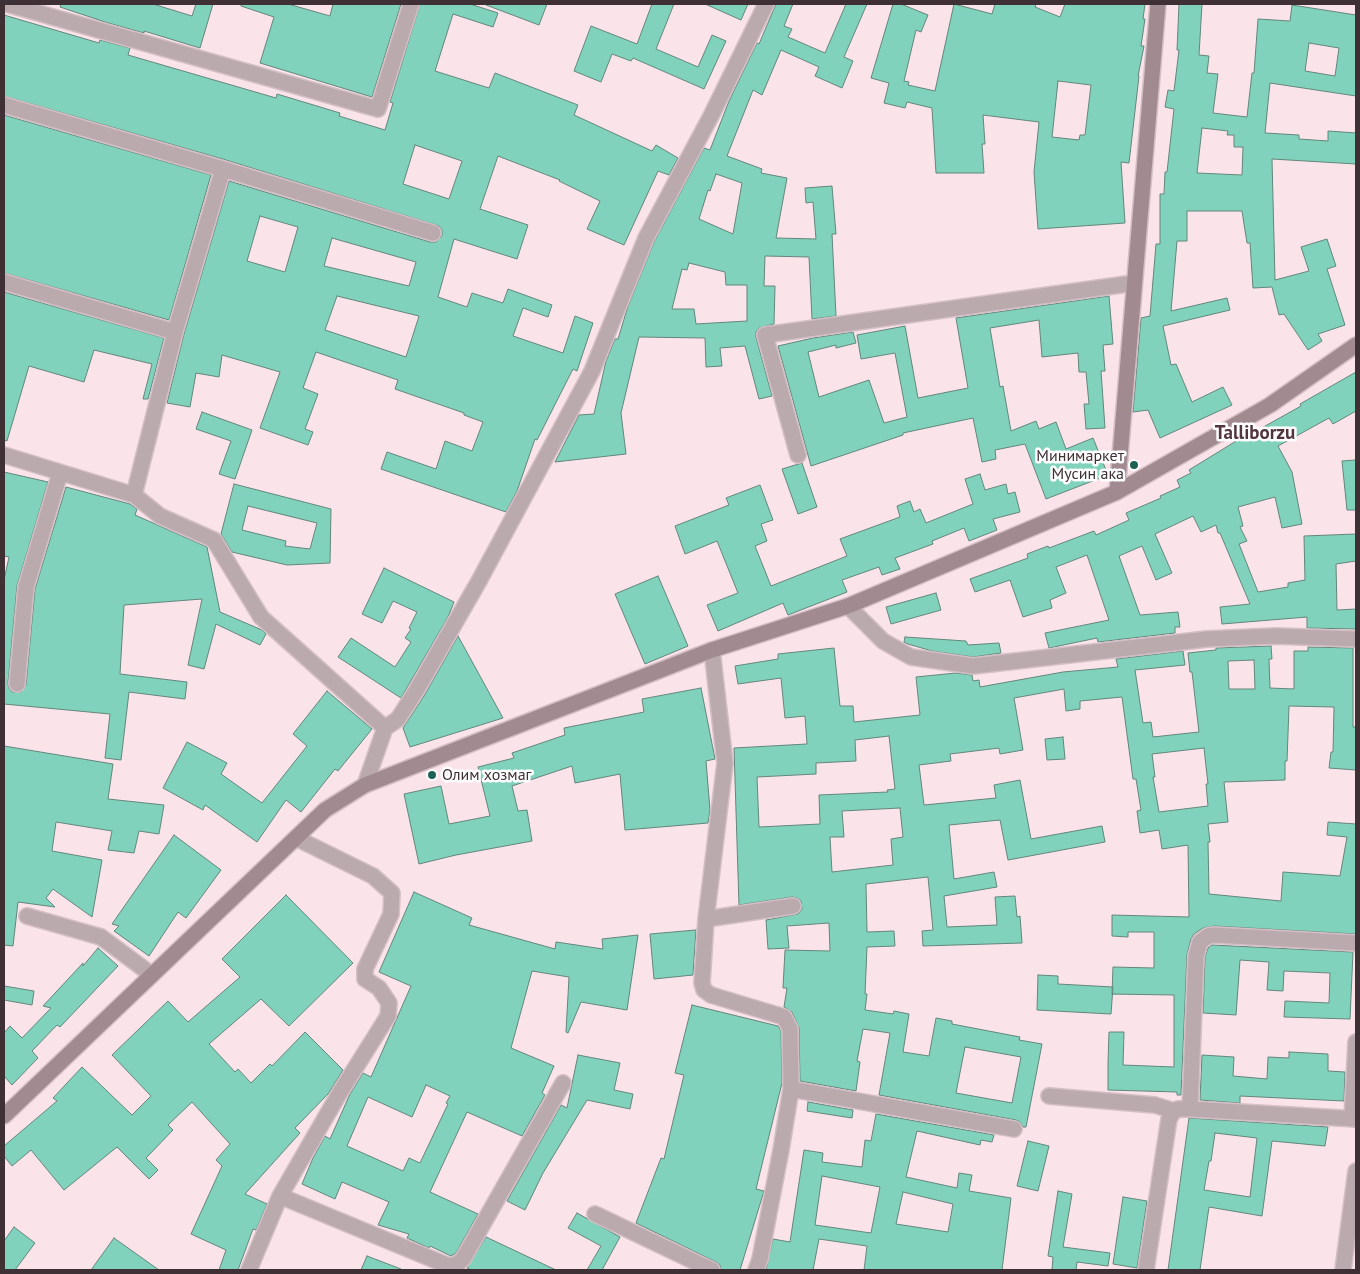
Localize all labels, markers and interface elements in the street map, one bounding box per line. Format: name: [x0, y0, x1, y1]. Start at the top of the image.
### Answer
district label: Talliborzu: [1215, 423, 1295, 445]
place label: Минимаркет Мусин ака: [1036, 446, 1124, 484]
marker: Минимаркет Мусин ака: [1128, 459, 1140, 471]
place label: Олим хозмаг: [442, 765, 532, 785]
marker: Олим хозмаг: [426, 769, 438, 781]

